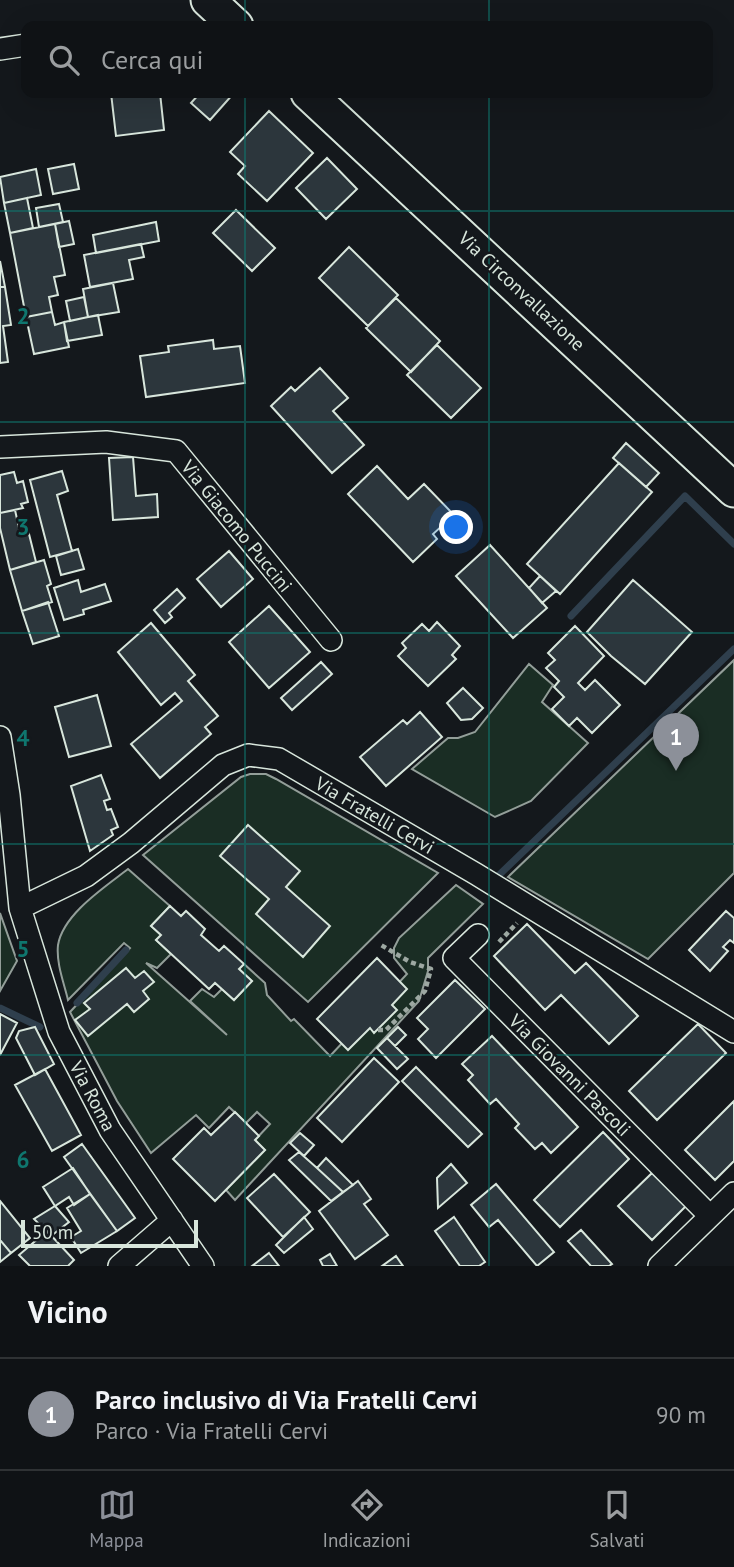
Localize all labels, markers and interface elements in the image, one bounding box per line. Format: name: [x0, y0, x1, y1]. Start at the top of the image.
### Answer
search box: [21, 21, 713, 98]
icon: search: [45, 41, 83, 79]
text: Cerca qui: [101, 43, 204, 76]
street label: Via Circonvallazione: [453, 225, 590, 356]
text: 2: [16, 301, 30, 330]
street label: Via Giacomo Puccini: [176, 454, 298, 597]
your location: [439, 510, 473, 544]
text: 3: [16, 512, 30, 541]
pin: 1: [653, 713, 699, 771]
text: 4: [16, 723, 30, 752]
street label: Via Fratelli Cervi: [310, 771, 439, 859]
text: 5: [16, 934, 30, 963]
street label: Via Giovanni Pascoli: [503, 1008, 636, 1141]
street label: Via Roma: [64, 1056, 121, 1135]
text: 6: [16, 1145, 30, 1174]
scale bar: [21, 1217, 198, 1249]
text: 50 m: [32, 1220, 73, 1244]
text: Vicino: [28, 1292, 108, 1331]
text: Parco inclusivo di Via Fratelli Cervi: [95, 1383, 477, 1416]
text: 1: [44, 1400, 58, 1429]
text: 90 m: [656, 1400, 706, 1429]
text: Parco · Via Fratelli Cervi: [95, 1416, 328, 1445]
tab: Mappa: [89, 1486, 144, 1552]
tab: Indicazioni: [322, 1486, 411, 1552]
tab: Salvati: [589, 1486, 645, 1552]

